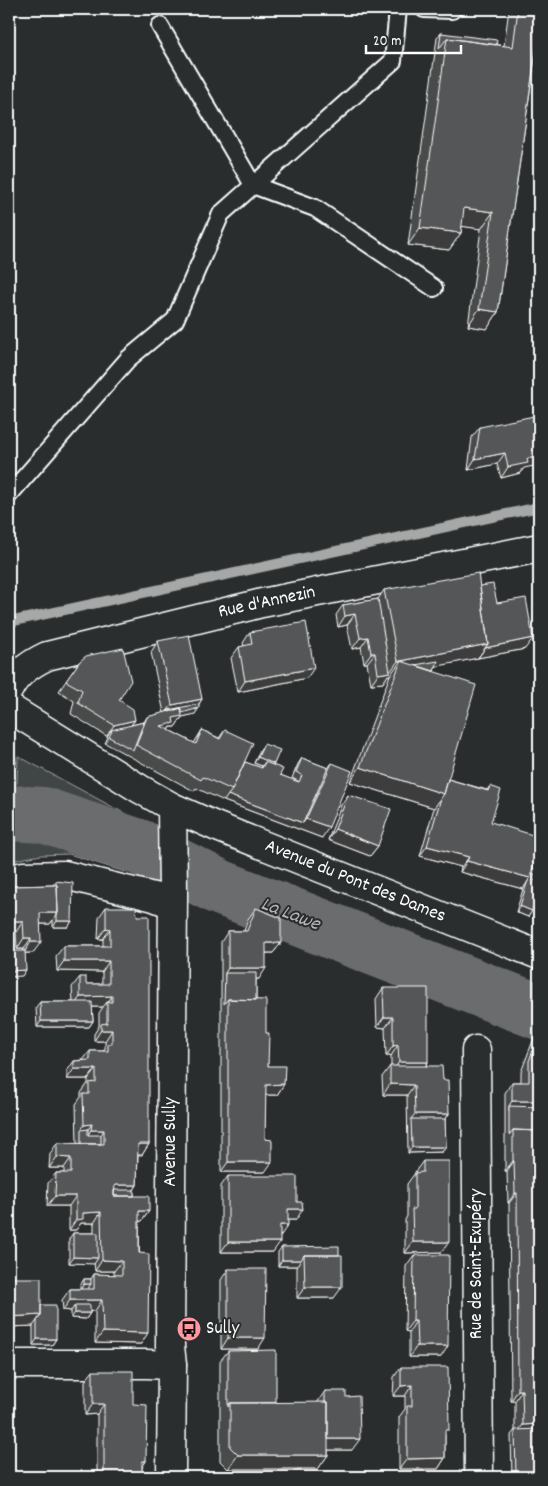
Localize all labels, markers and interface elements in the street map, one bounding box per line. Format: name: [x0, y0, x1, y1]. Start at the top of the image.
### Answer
scale bar: [366, 22, 460, 54]
text: 20 m: [373, 31, 401, 53]
street label: Rue d'Annezin: [216, 580, 318, 626]
street label: Avenue du Pont des Dames: [261, 833, 449, 931]
water label: La Lawe: [256, 891, 325, 939]
street label: Avenue Sully: [158, 1097, 185, 1187]
street label: Rue de Saint-Exupéry: [464, 1189, 491, 1339]
bus stop icon: Sully: [176, 1316, 202, 1342]
place label: Sully: [206, 1316, 240, 1343]

